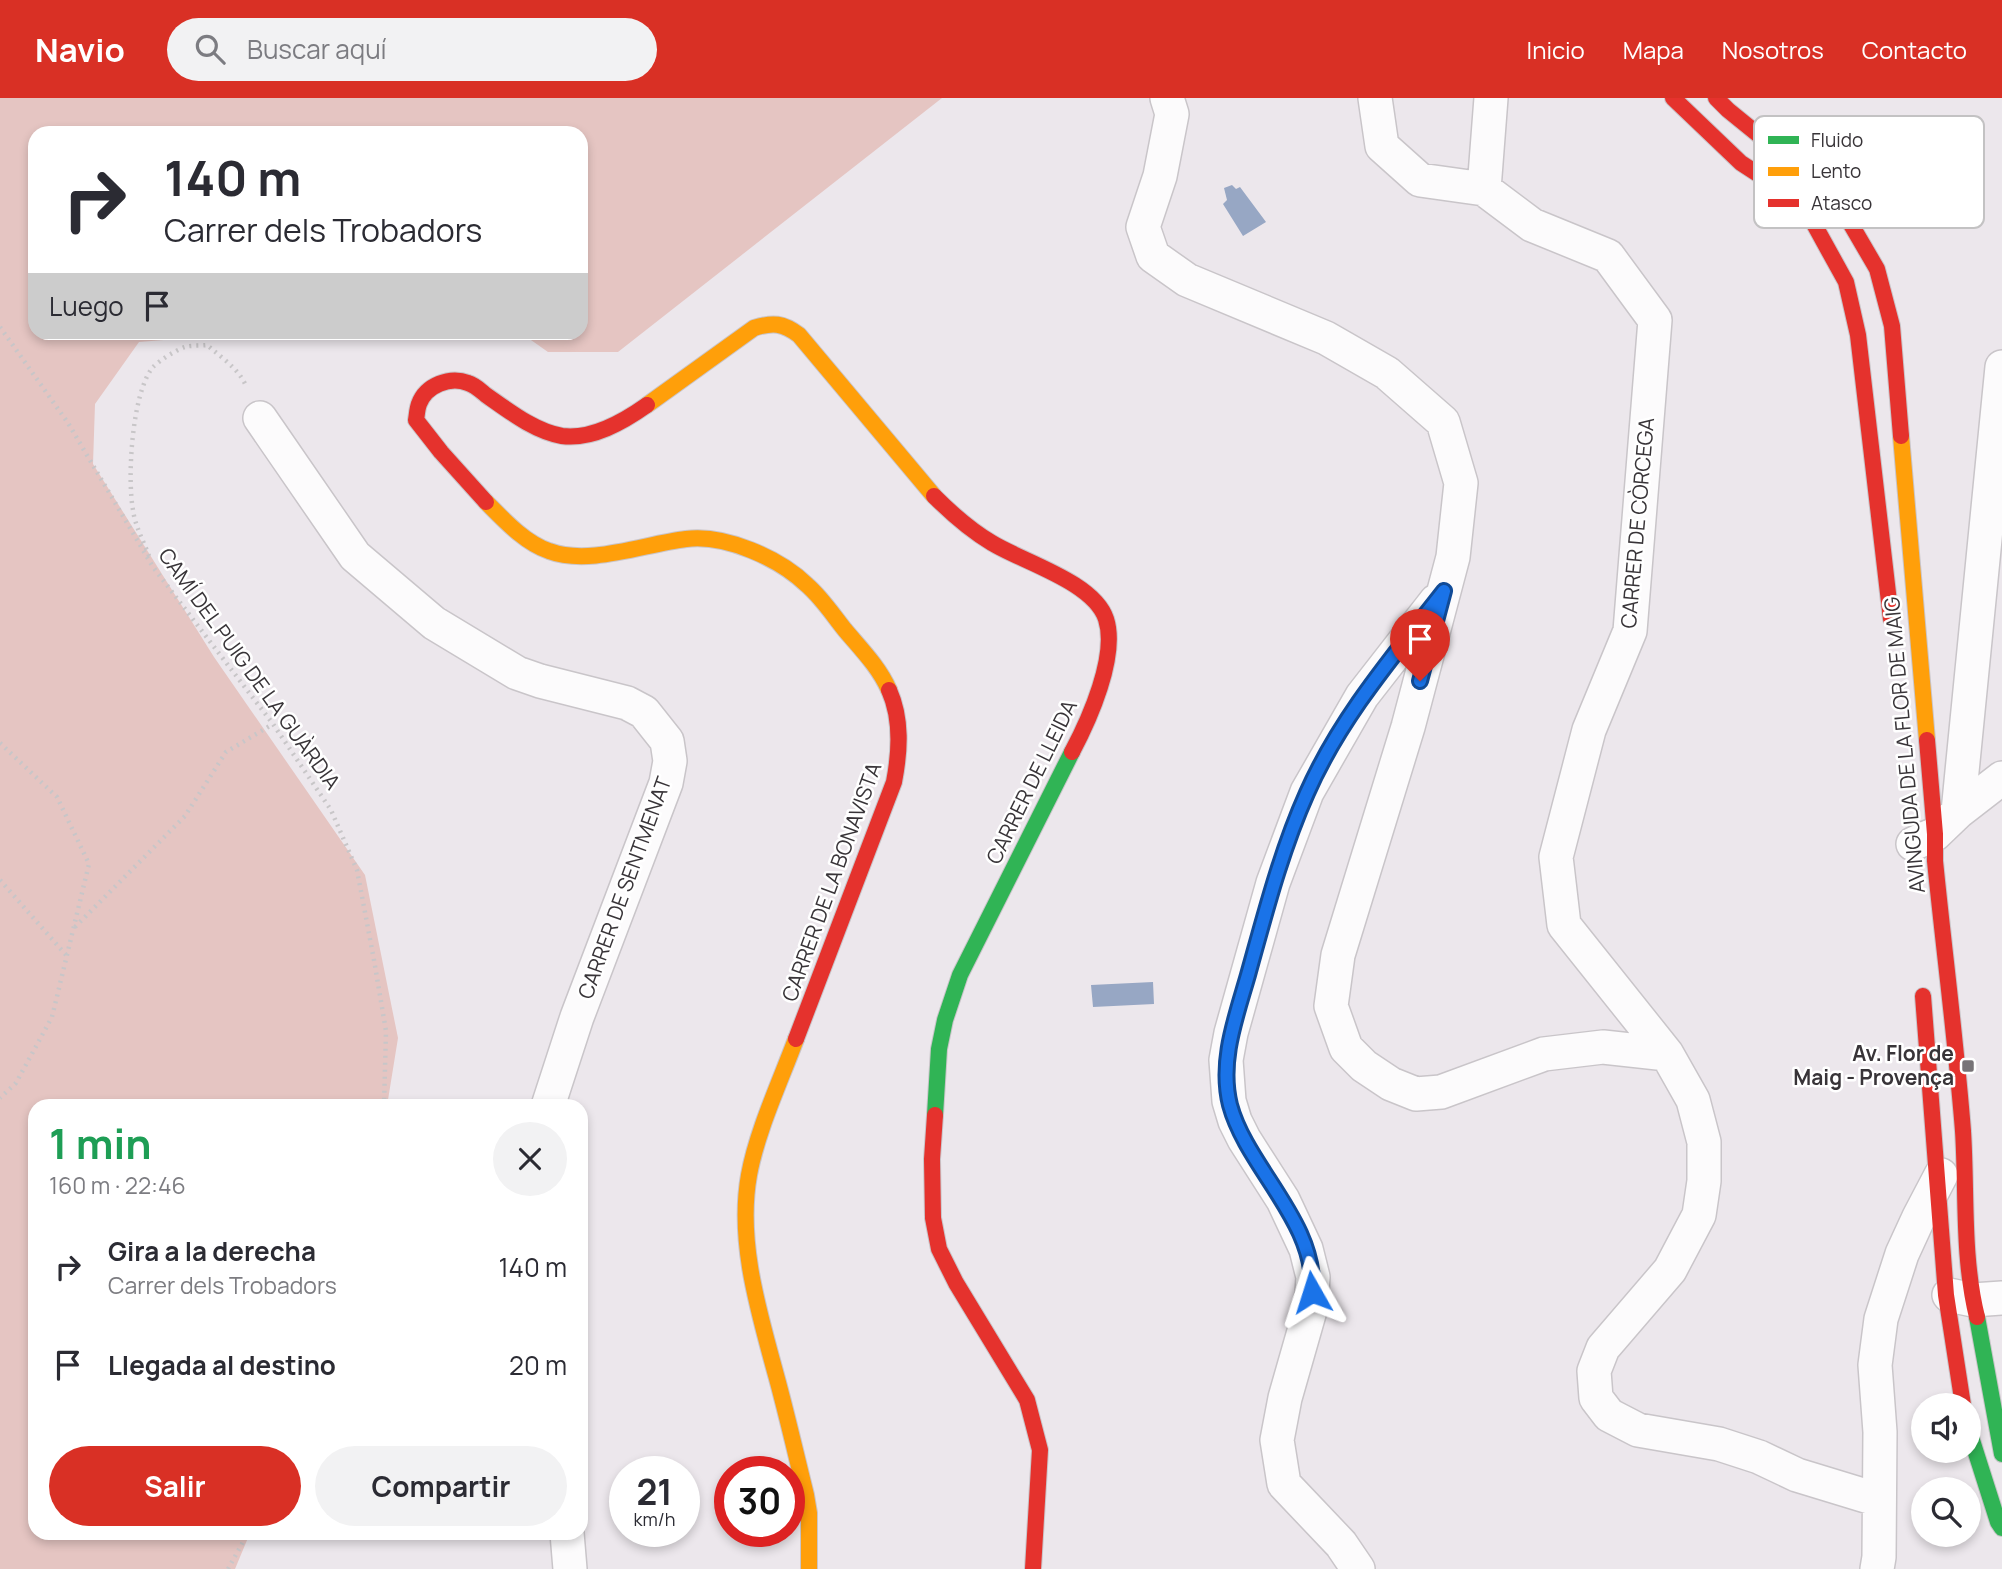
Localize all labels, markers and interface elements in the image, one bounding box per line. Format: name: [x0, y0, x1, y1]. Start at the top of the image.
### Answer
search box: [167, 18, 657, 81]
text: Navio: [35, 27, 125, 72]
icon: search: [191, 30, 229, 68]
text: Buscar aquí: [247, 31, 387, 67]
text: Inicio: [1527, 33, 1585, 66]
text: Mapa: [1623, 33, 1684, 66]
text: Nosotros: [1722, 33, 1824, 66]
text: Contacto: [1862, 33, 1967, 66]
legend: [1754, 116, 1984, 228]
text: Fluido: [1811, 127, 1863, 153]
text: 140 m: [164, 144, 301, 211]
icon: right: [49, 154, 140, 245]
text: Lento: [1811, 158, 1861, 184]
text: Atasco: [1811, 190, 1872, 216]
text: Carrer dels Trobadors: [164, 208, 482, 252]
icon: arrive: [138, 287, 176, 325]
text: Luego: [49, 288, 124, 324]
street label: CARRER DE CÒRCEGA: [1614, 416, 1660, 629]
street label: CAMÍ DEL PUIG DE LA GUÀRDIA: [153, 542, 347, 795]
street label: AVINGUDA DE LA FLOR DE MAIG: [1877, 596, 1931, 894]
pin: [1390, 609, 1450, 681]
icon: arrive: [1401, 620, 1439, 658]
street label: CARRER DE LLEIDA: [979, 695, 1083, 868]
street label: CARRER DE LA BONAVISTA: [775, 758, 887, 1005]
street label: CARRER DE SENTMENAT: [571, 772, 677, 1003]
place label: Av. Flor de Maig - Provença: [1793, 1039, 1954, 1091]
marker: Av. Flor de Maig - Provença: [1960, 1058, 1976, 1074]
text: 1 min: [49, 1114, 152, 1172]
button: close: [493, 1122, 567, 1196]
text: 160 m · 22:46: [49, 1169, 186, 1201]
text: Gira a la derecha: [108, 1233, 316, 1269]
icon: right: [49, 1248, 87, 1286]
text: 140 m: [498, 1249, 567, 1285]
position arrow: [1275, 1255, 1349, 1329]
text: Carrer dels Trobadors: [108, 1269, 337, 1301]
icon: arrive: [49, 1346, 87, 1384]
text: Llegada al destino: [108, 1347, 336, 1383]
text: 20 m: [509, 1347, 567, 1383]
map controls: [1911, 1393, 1981, 1547]
button: sound: [1911, 1393, 1981, 1463]
button: Salir: [49, 1446, 301, 1526]
button: Compartir: [315, 1446, 567, 1526]
speed limit sign: 30: [714, 1456, 805, 1547]
text: 21: [636, 1468, 673, 1516]
button: search: [1911, 1477, 1981, 1547]
text: km/h: [634, 1507, 675, 1531]

